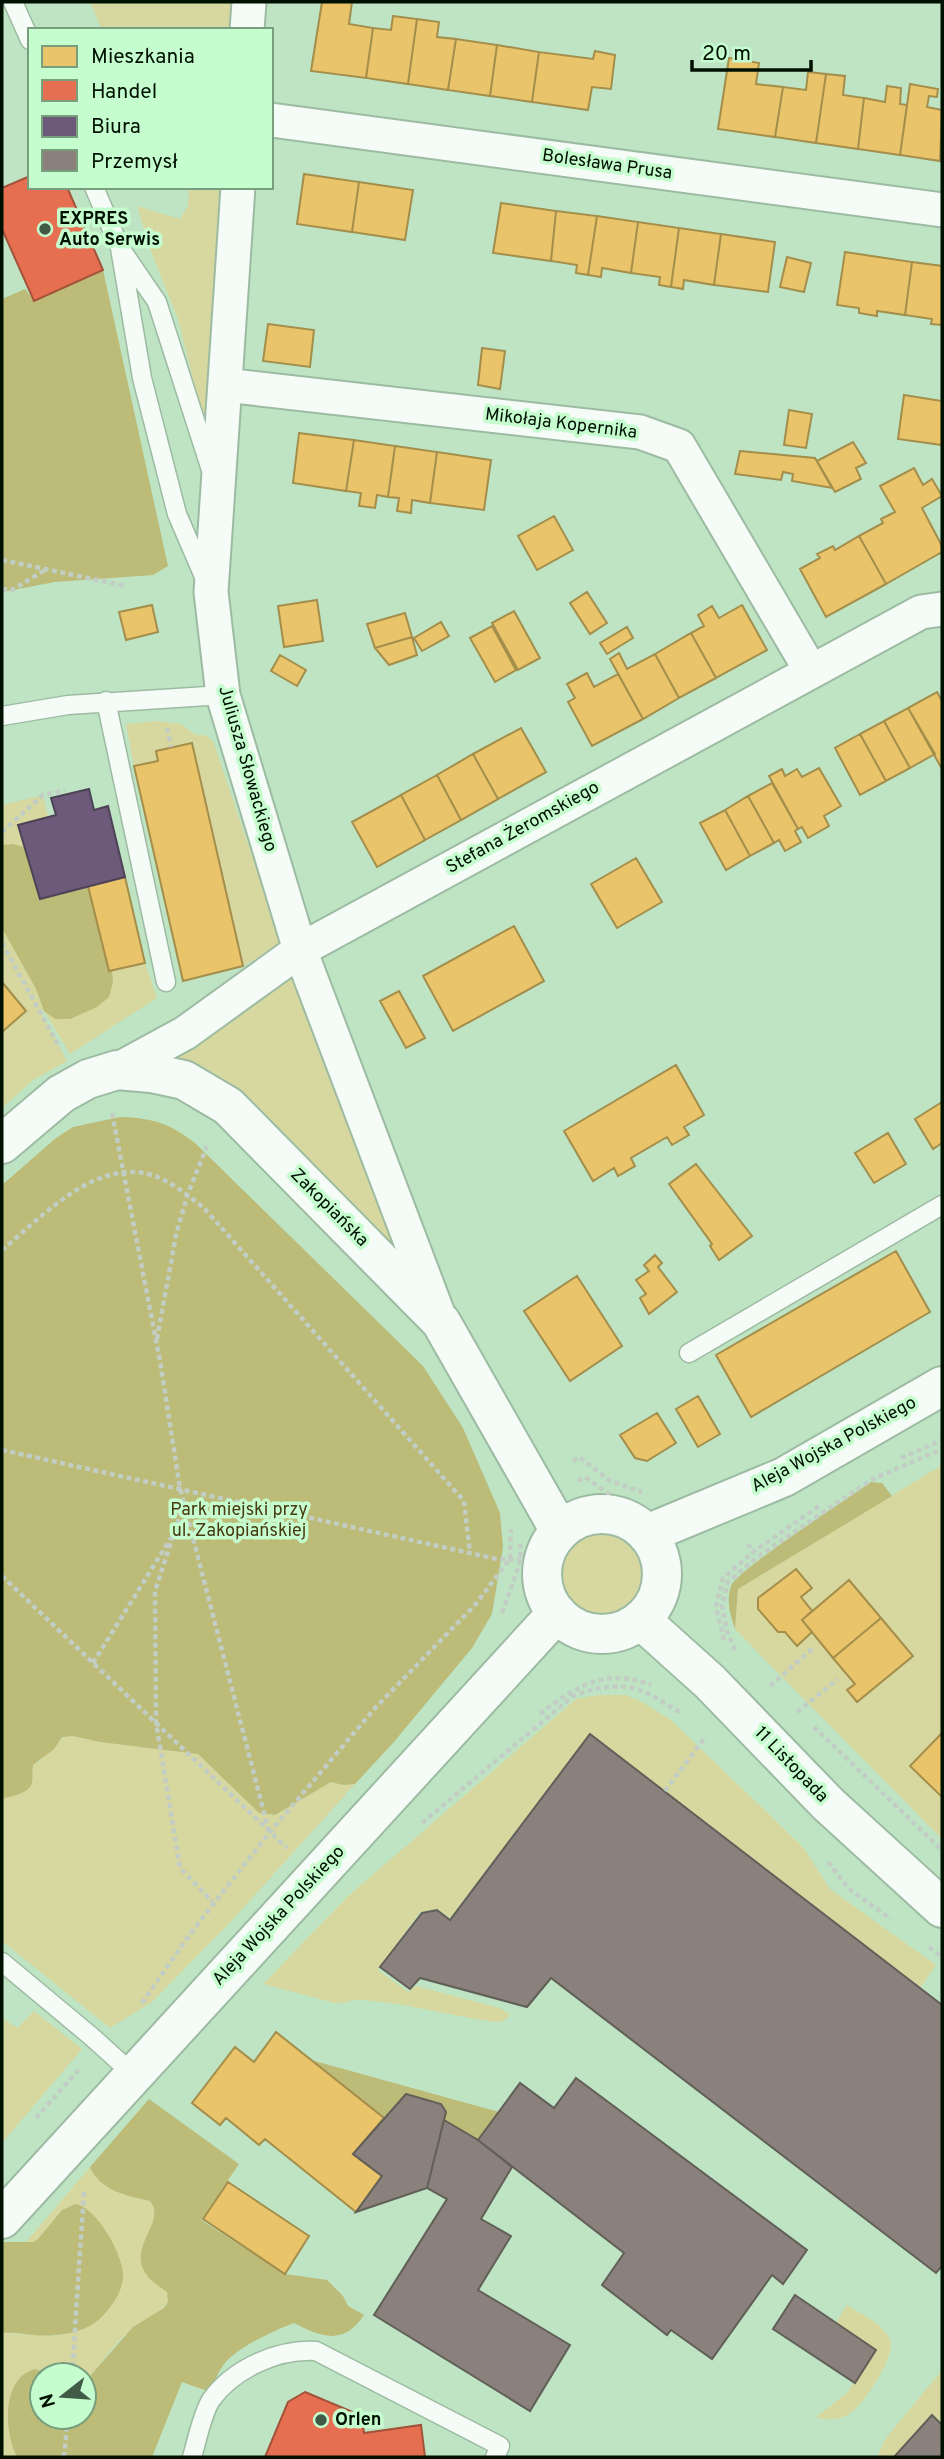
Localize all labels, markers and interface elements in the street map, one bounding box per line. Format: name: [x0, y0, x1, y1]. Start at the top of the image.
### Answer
legend: [28, 28, 273, 189]
scale bar: [692, 28, 811, 72]
text: 20 m: [702, 41, 751, 68]
text: Mieszkania: [91, 44, 195, 71]
text: Handel: [91, 79, 157, 106]
text: Biura: [91, 114, 141, 141]
street label: Bolesława Prusa: [540, 144, 674, 186]
text: Przemysł: [91, 149, 178, 176]
place label: EXPRES Auto Serwis: [59, 208, 160, 252]
marker: EXPRES Auto Serwis: [37, 221, 53, 237]
street label: Mikołaja Kopernika: [484, 403, 638, 445]
street label: Juliusza Słowackiego: [212, 683, 282, 855]
street label: Stefana Żeromskiego: [441, 775, 604, 880]
street label: Zakopiańska: [285, 1164, 373, 1252]
street label: Aleja Wojska Polskiego: [747, 1392, 921, 1498]
park label: Park miejski przy ul. Zakopiańskiej: [170, 1499, 308, 1543]
street label: 11 Listopada: [749, 1722, 833, 1808]
street label: Aleja Wojska Polskiego: [208, 1841, 350, 1991]
north arrow: [28, 2361, 98, 2431]
text: N: [35, 2390, 62, 2410]
place label: Orlen: [335, 2409, 381, 2432]
marker: Orlen: [313, 2412, 329, 2428]

